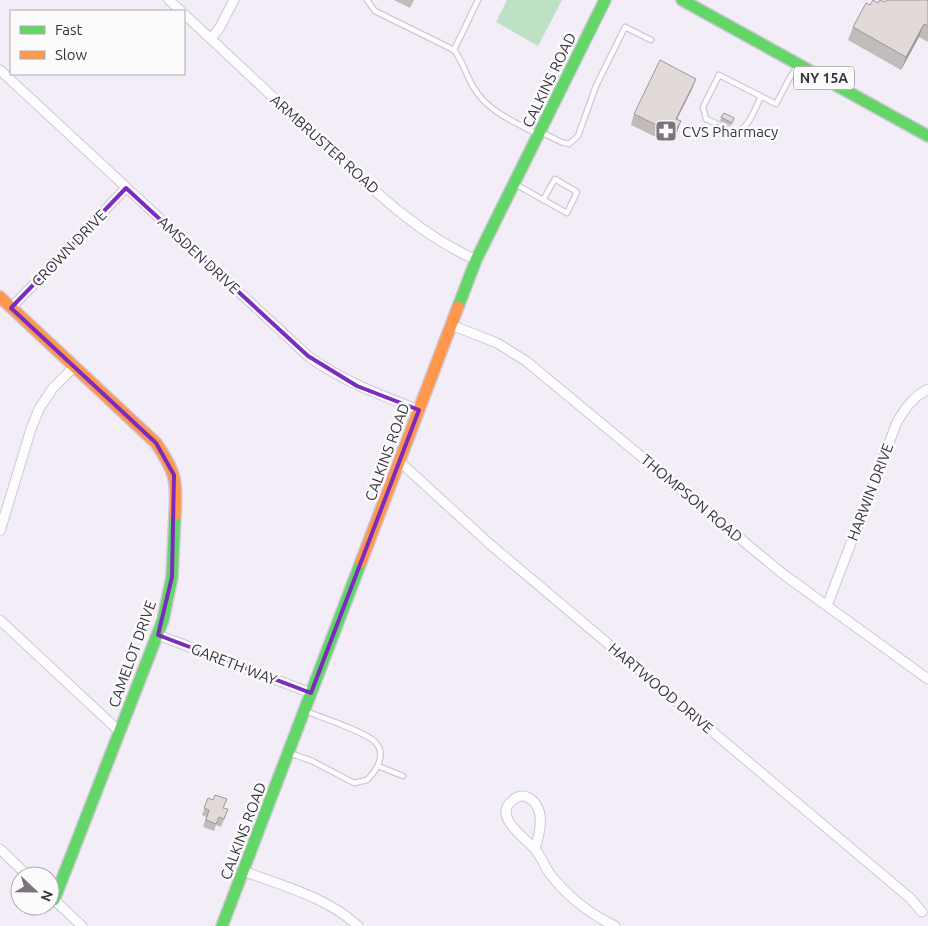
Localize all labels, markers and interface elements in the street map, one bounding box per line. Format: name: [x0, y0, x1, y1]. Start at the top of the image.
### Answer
legend: [10, 10, 185, 75]
text: Fast: [55, 21, 83, 38]
street label: CALKINS ROAD: [519, 30, 579, 130]
text: Slow: [55, 46, 88, 63]
road number: NY 15A: [794, 66, 854, 90]
street label: ARMBRUSTER ROAD: [267, 91, 383, 197]
pharmacy icon: CVS Pharmacy: [654, 119, 678, 143]
place label: CVS Pharmacy: [682, 123, 778, 140]
street label: CROWN DRIVE: [28, 206, 110, 290]
street label: AMSDEN DRIVE: [155, 213, 243, 297]
street label: CALKINS ROAD: [361, 401, 413, 503]
street label: HARWIN DRIVE: [844, 441, 896, 543]
street label: THOMPSON ROAD: [638, 451, 746, 545]
street label: CAMELOT DRIVE: [105, 598, 159, 710]
street label: HARTWOOD DRIVE: [605, 639, 717, 737]
street label: GARETH WAY: [189, 640, 280, 688]
street label: CALKINS ROAD: [217, 780, 269, 882]
north arrow: [10, 866, 60, 916]
text: N: [38, 888, 56, 904]

